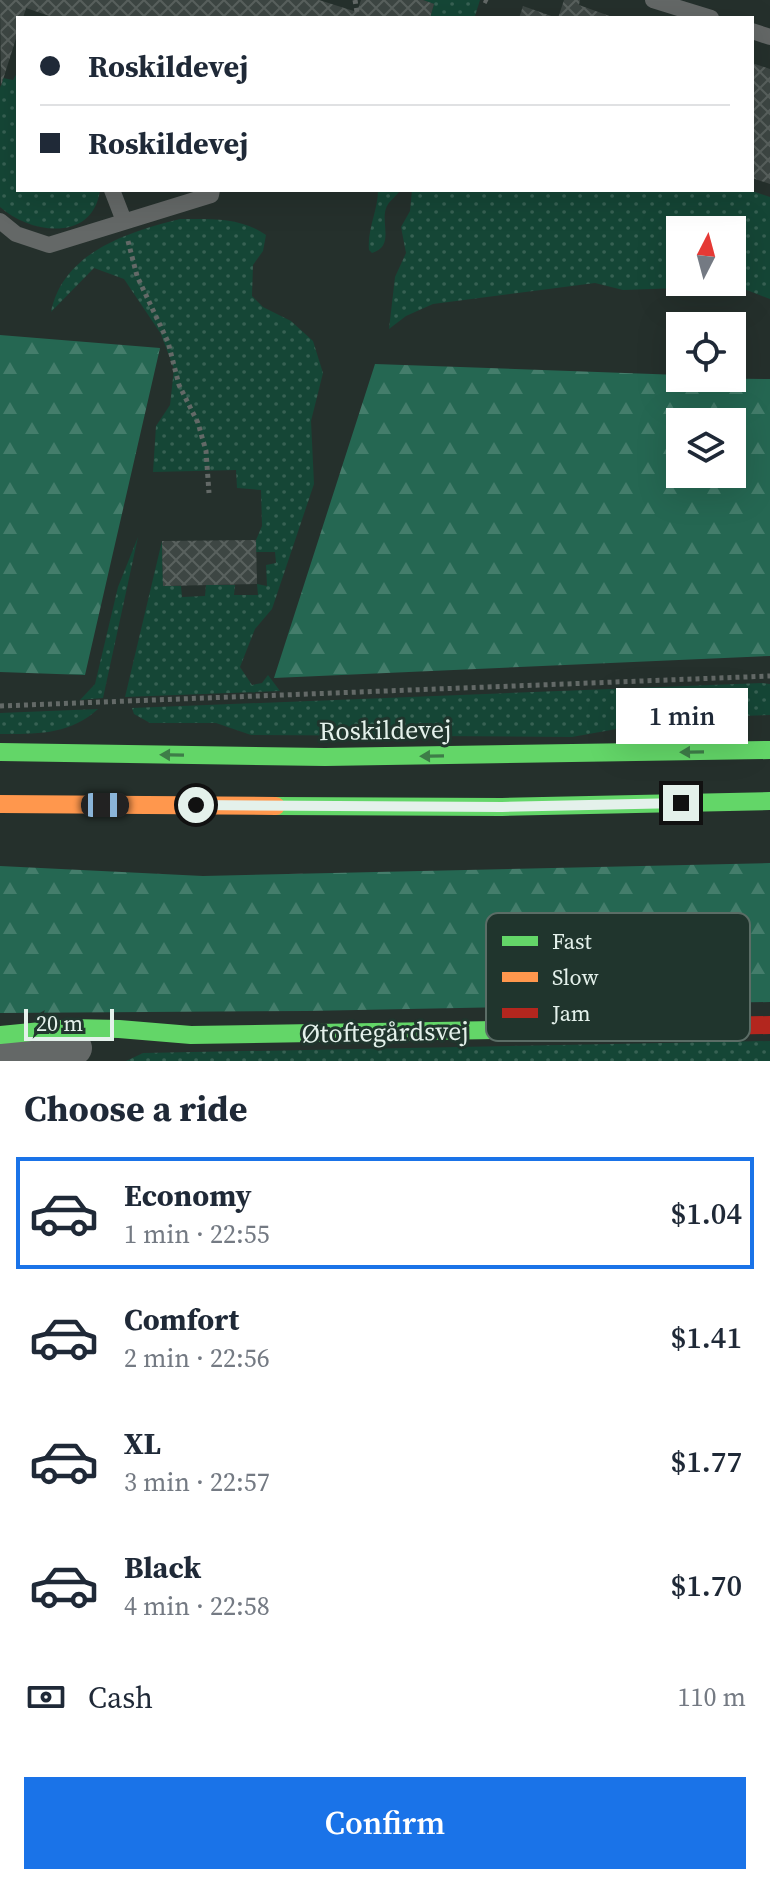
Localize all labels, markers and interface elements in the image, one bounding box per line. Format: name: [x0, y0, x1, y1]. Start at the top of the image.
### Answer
text: Roskildevej: [88, 46, 248, 87]
text: Roskildevej: [88, 123, 248, 164]
north arrow: [666, 216, 746, 296]
map controls: [666, 216, 746, 488]
button: locate: [666, 312, 746, 392]
button: layers: [666, 408, 746, 488]
callout: 1 min: [615, 687, 747, 743]
text: 1 min: [649, 698, 715, 734]
street label: Roskildevej: [318, 711, 452, 749]
one-way arrow: [679, 745, 704, 758]
one-way arrow: [159, 749, 184, 761]
one-way arrow: [419, 750, 444, 762]
route end: [663, 785, 699, 821]
route start: [178, 787, 214, 823]
car: [81, 793, 129, 817]
legend: [486, 913, 750, 1041]
text: Fast: [552, 926, 593, 956]
text: Slow: [552, 962, 599, 992]
text: Jam: [551, 998, 591, 1028]
scale bar: [24, 1005, 114, 1041]
text: 20 m: [36, 1008, 83, 1038]
street label: Øtoftegårdsvej: [301, 1013, 469, 1051]
text: Choose a ride: [24, 1084, 247, 1133]
text: Economy: [124, 1175, 252, 1216]
icon: car: [28, 1177, 100, 1249]
text: $1.04: [671, 1193, 742, 1234]
text: 1 min · 22:55: [124, 1216, 270, 1252]
text: Comfort: [124, 1299, 239, 1340]
icon: car: [28, 1301, 100, 1373]
text: $1.41: [671, 1317, 742, 1358]
text: 2 min · 22:56: [124, 1340, 270, 1376]
text: XL: [124, 1423, 161, 1464]
icon: car: [28, 1425, 100, 1497]
text: $1.77: [671, 1441, 742, 1482]
text: 3 min · 22:57: [124, 1464, 270, 1500]
text: Black: [124, 1547, 201, 1588]
icon: car: [28, 1549, 100, 1621]
text: $1.70: [671, 1565, 742, 1606]
text: 4 min · 22:58: [124, 1588, 270, 1624]
icon: cash: [24, 1675, 68, 1719]
text: Cash: [88, 1677, 153, 1718]
text: 110 m: [678, 1679, 746, 1715]
button: Confirm: [24, 1777, 746, 1869]

